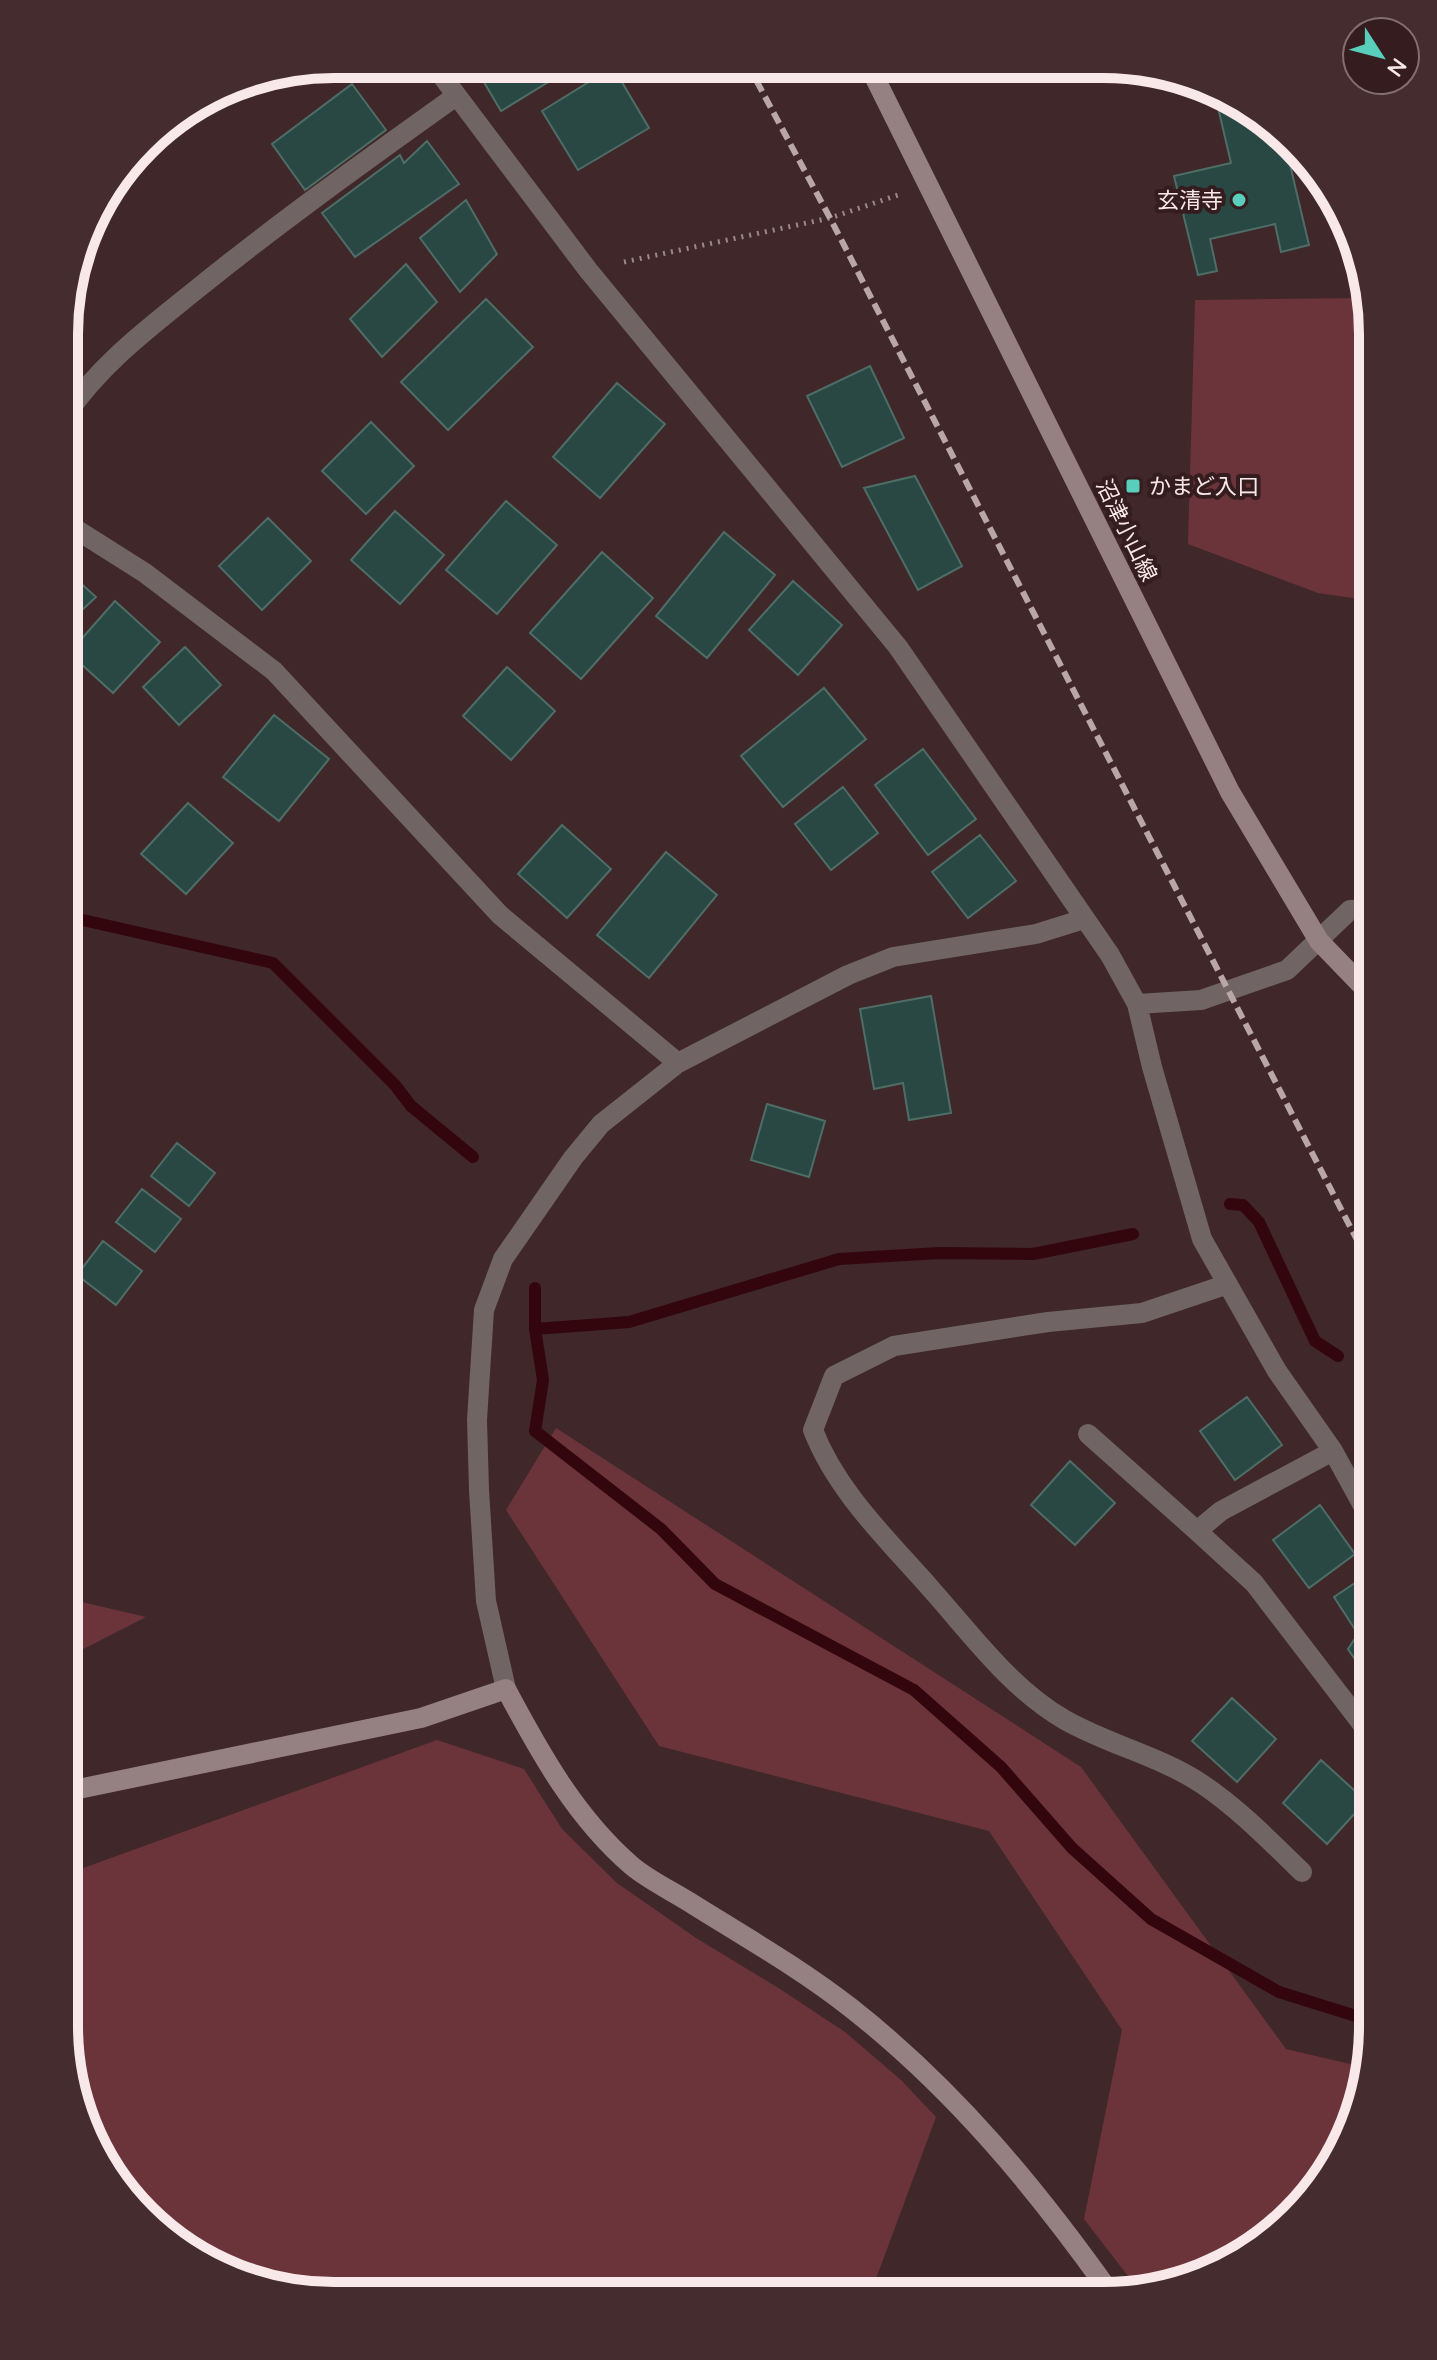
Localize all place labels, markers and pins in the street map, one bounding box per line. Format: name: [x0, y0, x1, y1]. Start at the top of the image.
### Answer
place label: 玄清寺: [1157, 186, 1223, 214]
marker: 玄清寺: [1230, 191, 1248, 209]
place label: かまど入口: [1149, 472, 1259, 500]
marker: かまど入口: [1124, 477, 1142, 495]

